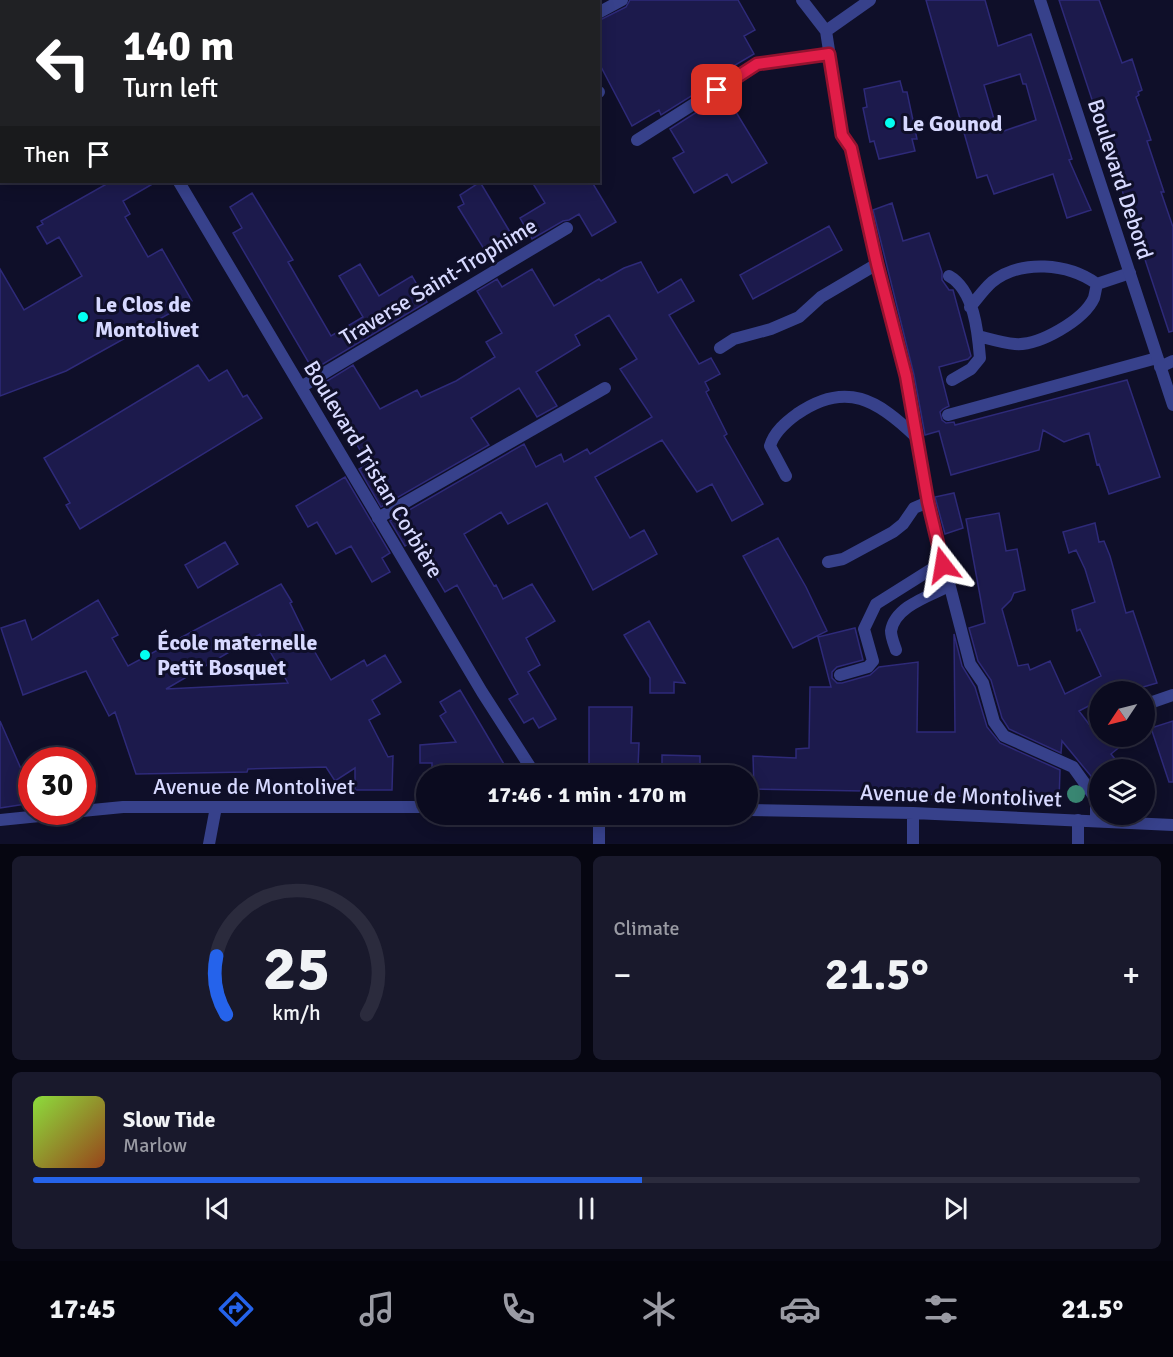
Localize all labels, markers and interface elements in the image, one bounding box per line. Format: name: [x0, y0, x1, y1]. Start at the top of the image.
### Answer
text: 140 m: [123, 21, 234, 72]
icon: left: [24, 24, 102, 102]
pin: [691, 64, 742, 115]
text: Turn left: [123, 72, 218, 105]
icon: arrive: [700, 73, 733, 106]
street label: Boulevard Debord: [1082, 95, 1159, 263]
place label: Le Gounod: [902, 110, 1003, 137]
marker: Le Gounod: [883, 116, 897, 130]
icon: arrive: [82, 138, 115, 171]
text: Then: [24, 141, 70, 168]
street label: Traverse Saint-Trophime: [335, 212, 542, 351]
place label: Le Clos de Montolivet: [95, 291, 199, 343]
marker: Le Clos de Montolivet: [76, 310, 90, 324]
street label: Boulevard Tristan Corbière: [298, 356, 449, 583]
position arrow: [911, 533, 975, 597]
place label: École maternelle Petit Bosquet: [157, 629, 317, 681]
marker: École maternelle Petit Bosquet: [138, 648, 152, 662]
north arrow: [1089, 681, 1155, 747]
map controls: [1089, 681, 1155, 825]
speed limit sign: 30: [18, 747, 96, 825]
button: layers: [1089, 759, 1155, 825]
street label: Avenue de Montolivet: [153, 773, 355, 800]
street label: Avenue de Montolivet: [860, 778, 1063, 813]
text: 17:46 · 1 min · 170 m: [487, 781, 687, 808]
text: Climate: [614, 916, 679, 941]
text: 25: [263, 930, 330, 1007]
text: 21.5°: [825, 947, 929, 1002]
text: −: [614, 955, 631, 996]
text: +: [1122, 955, 1140, 996]
text: km/h: [272, 1000, 321, 1026]
text: Slow Tide: [123, 1106, 215, 1133]
text: Marlow: [123, 1133, 187, 1158]
icon: previous: [201, 1192, 234, 1225]
icon: pause: [570, 1192, 603, 1225]
icon: next: [939, 1192, 972, 1225]
icon: directions: [215, 1288, 257, 1330]
icon: music: [356, 1288, 398, 1330]
icon: phone: [497, 1288, 539, 1330]
icon: climate: [638, 1288, 680, 1330]
icon: car: [779, 1288, 821, 1330]
icon: filters: [920, 1288, 962, 1330]
text: 17:45: [50, 1293, 116, 1326]
text: 21.5°: [1061, 1293, 1123, 1326]

